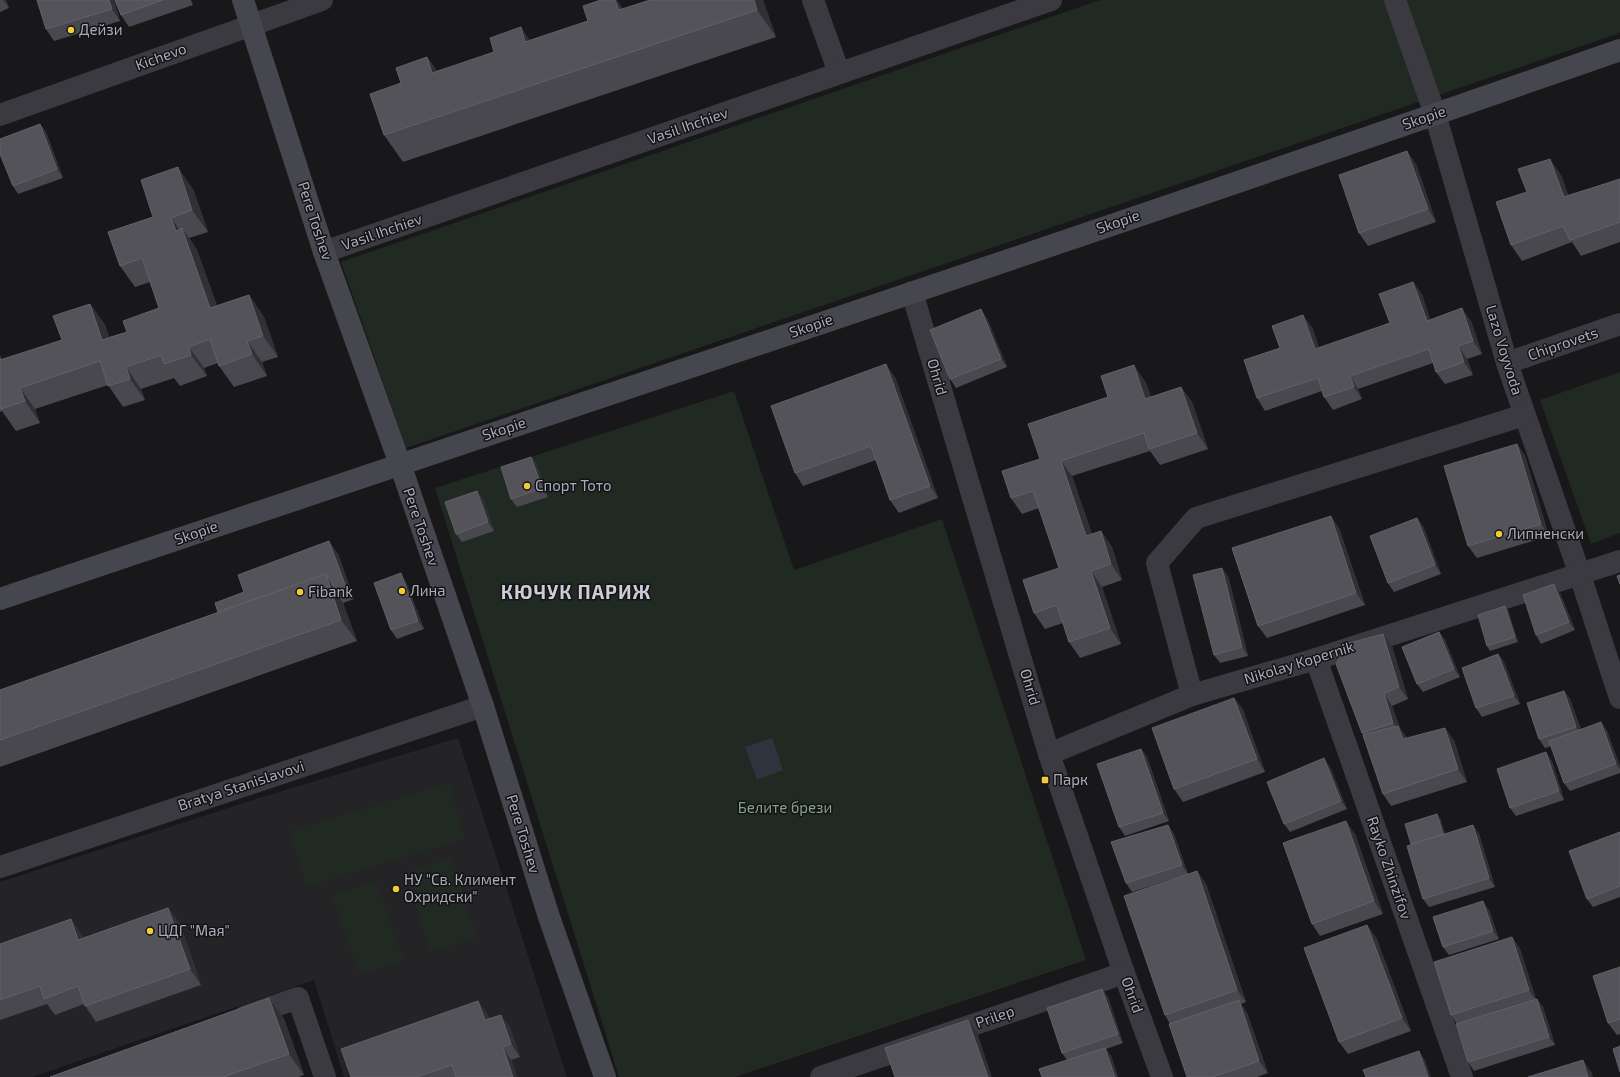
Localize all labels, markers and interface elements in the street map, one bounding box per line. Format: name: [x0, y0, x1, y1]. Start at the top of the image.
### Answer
place label: Дейзи: [79, 20, 123, 38]
marker: Дейзи: [66, 25, 76, 35]
street label: Kichevo: [133, 39, 189, 74]
street label: Skopie: [1400, 101, 1448, 133]
street label: Vasil Ihchiev: [645, 103, 730, 147]
street label: Pere Toshev: [295, 179, 337, 262]
street label: Skopie: [1094, 205, 1142, 237]
street label: Vasil Ihchiev: [339, 209, 424, 253]
street label: Lazo Voyvoda: [1483, 302, 1527, 397]
street label: Skopie: [787, 309, 835, 341]
street label: Chiprovets: [1525, 323, 1600, 363]
street label: Ohrid: [924, 356, 952, 397]
street label: Skopie: [480, 413, 528, 444]
place label: Спорт Тото: [535, 476, 611, 494]
marker: Спорт Тото: [522, 481, 532, 491]
street label: Pere Toshev: [400, 485, 444, 568]
street label: Skopie: [172, 516, 220, 548]
place label: Липненски: [1507, 524, 1584, 542]
marker: Липненски: [1494, 529, 1504, 539]
district label: КЮЧУК ПАРИЖ: [501, 580, 651, 603]
place label: Лина: [410, 581, 446, 599]
place label: Fibank: [308, 582, 353, 600]
marker: Лина: [397, 586, 407, 596]
marker: Fibank: [295, 587, 305, 597]
street label: Nikolay Kopernik: [1242, 637, 1356, 687]
street label: Ohrid: [1017, 666, 1045, 707]
street label: Bratya Stanislavovi: [175, 756, 306, 814]
place label: Парк: [1053, 770, 1088, 788]
marker: Парк: [1040, 775, 1050, 785]
street label: Pere Toshev: [503, 792, 544, 875]
park label: Белите брези: [738, 798, 832, 816]
street label: Rayko Zhinzifov: [1364, 814, 1416, 922]
place label: НУ "Св. Климент Охридски": [404, 870, 516, 905]
marker: НУ "Св. Климент Охридски": [391, 884, 401, 894]
place label: ЦДГ "Мая": [158, 921, 230, 939]
marker: ЦДГ "Мая": [145, 926, 155, 936]
street label: Ohrid: [1118, 974, 1148, 1015]
street label: Prilep: [973, 1001, 1016, 1031]

